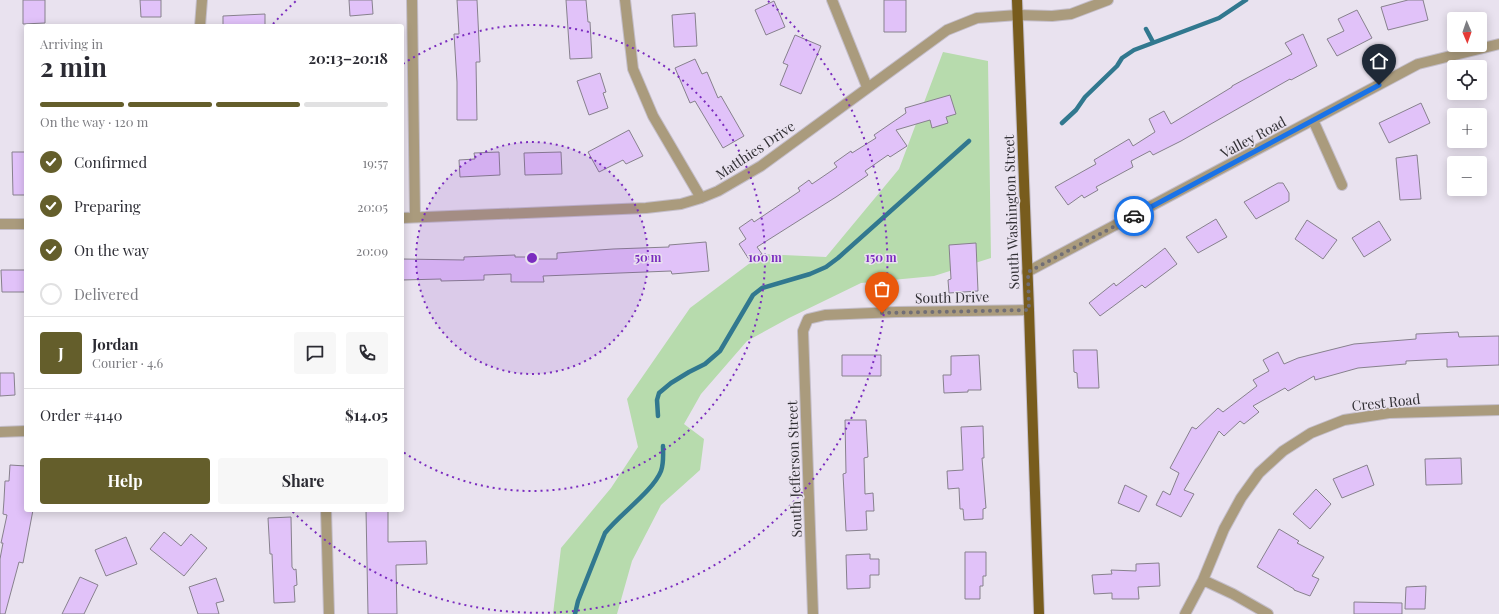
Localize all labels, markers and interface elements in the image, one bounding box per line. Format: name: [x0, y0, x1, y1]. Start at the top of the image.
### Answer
north arrow: [1447, 12, 1487, 52]
map controls: [1447, 12, 1487, 196]
text: Arriving in: [40, 35, 103, 52]
pin: [1362, 44, 1396, 85]
text: 20:13–20:18: [308, 48, 388, 68]
text: 2 min: [40, 49, 107, 84]
icon: home: [1368, 50, 1390, 72]
button: locate: [1447, 60, 1487, 100]
button: +: [1447, 108, 1487, 148]
street label: Valley Road: [1216, 112, 1289, 163]
text: On the way · 120 m: [40, 113, 148, 130]
street label: Matthies Drive: [712, 116, 798, 184]
street label: South Washington Street: [999, 133, 1023, 290]
icon: check: [40, 151, 62, 173]
text: Confirmed: [74, 152, 147, 172]
text: 19:57: [362, 154, 388, 171]
button: −: [1447, 156, 1487, 196]
icon: check: [40, 195, 62, 217]
text: Preparing: [74, 196, 141, 216]
courier: [1114, 196, 1154, 236]
text: 20:05: [357, 198, 388, 215]
icon: car: [1123, 205, 1145, 227]
icon: check: [40, 239, 62, 261]
text: On the way: [74, 240, 149, 260]
text: 20:09: [356, 242, 388, 259]
text: 50 m: [635, 249, 662, 265]
text: 100 m: [748, 249, 782, 265]
text: 150 m: [865, 249, 897, 265]
centre of rings: [525, 251, 539, 265]
pin: [865, 272, 899, 313]
icon: bag: [871, 278, 893, 300]
text: Delivered: [74, 284, 139, 304]
street label: South Drive: [915, 287, 989, 307]
button: chat: [294, 332, 336, 374]
button: phone: [346, 332, 388, 374]
text: Jordan: [92, 334, 138, 354]
text: J: [58, 343, 64, 363]
text: Courier · 4.6: [92, 354, 163, 371]
street label: Crest Road: [1351, 389, 1421, 415]
street label: South Jefferson Street: [782, 399, 806, 538]
text: Order #4140: [40, 405, 123, 425]
text: $14.05: [345, 405, 388, 425]
button: Help: [40, 458, 210, 504]
button: Share: [218, 458, 388, 504]

